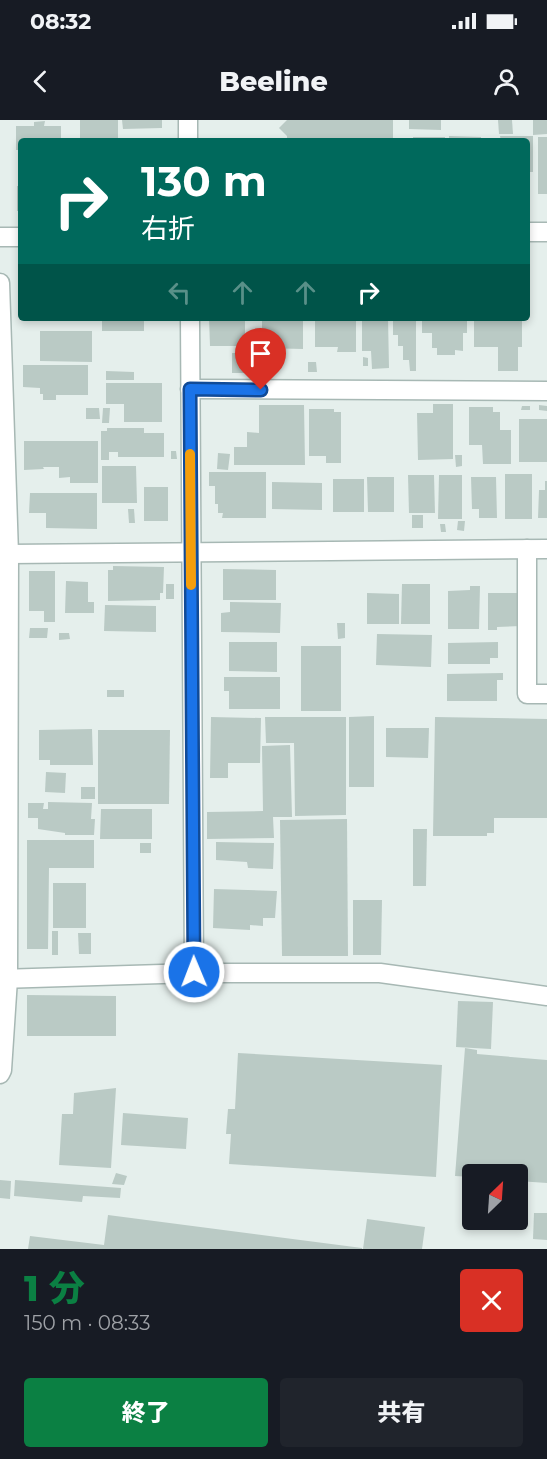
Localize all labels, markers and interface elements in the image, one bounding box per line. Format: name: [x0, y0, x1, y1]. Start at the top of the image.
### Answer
text: 08:32: [30, 8, 91, 35]
icon: back: [24, 65, 57, 98]
text: Beeline: [219, 65, 328, 98]
icon: person: [490, 65, 523, 98]
text: 130 m: [141, 155, 267, 207]
icon: right: [42, 162, 120, 240]
text: 右折: [141, 212, 195, 245]
icon: left: [163, 276, 196, 309]
icon: ahead: [226, 276, 259, 309]
icon: ahead: [289, 276, 322, 309]
icon: right: [352, 276, 385, 309]
pin: [235, 328, 286, 390]
icon: arrive: [244, 337, 277, 370]
position arrow: [162, 940, 226, 1004]
north arrow: [462, 1164, 528, 1230]
map controls: [462, 1164, 528, 1230]
text: 1 分: [24, 1266, 85, 1310]
button: close: [460, 1269, 523, 1332]
text: 150 m · 08:33: [24, 1311, 150, 1335]
button: 終了: [24, 1378, 268, 1447]
button: 共有: [280, 1378, 523, 1447]

